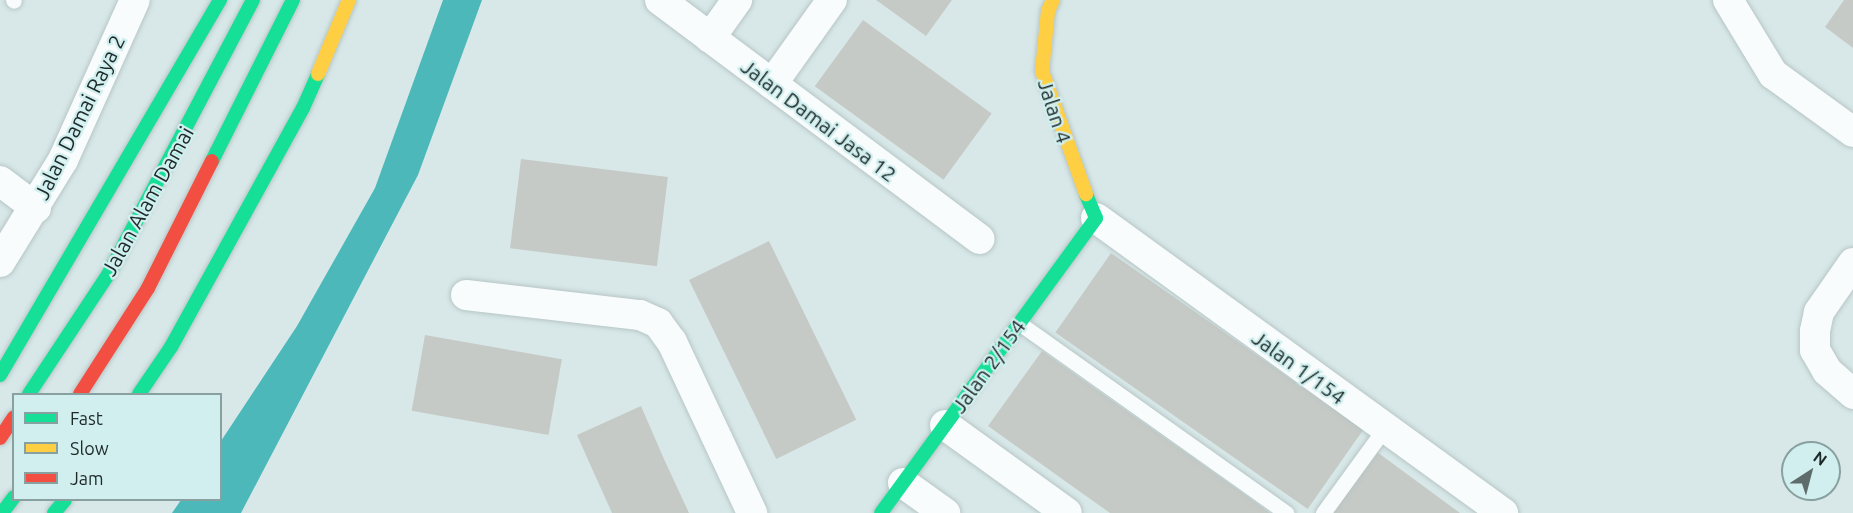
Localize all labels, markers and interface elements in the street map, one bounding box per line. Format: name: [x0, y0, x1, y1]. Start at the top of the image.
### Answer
street label: Jalan Damai Raya 2: [28, 31, 130, 203]
street label: Jalan Damai Jasa 12: [736, 53, 902, 187]
street label: Jalan 4: [1033, 76, 1077, 146]
street label: Jalan Alam Damai: [96, 122, 198, 280]
street label: Jalan 2/154: [946, 314, 1030, 418]
street label: Jalan 1/154: [1247, 325, 1351, 409]
legend: [12, 393, 222, 501]
text: Fast: [70, 408, 103, 428]
text: Slow: [70, 438, 109, 458]
north arrow: [1781, 441, 1841, 501]
text: N: [1810, 447, 1831, 469]
text: Jam: [70, 468, 104, 488]

